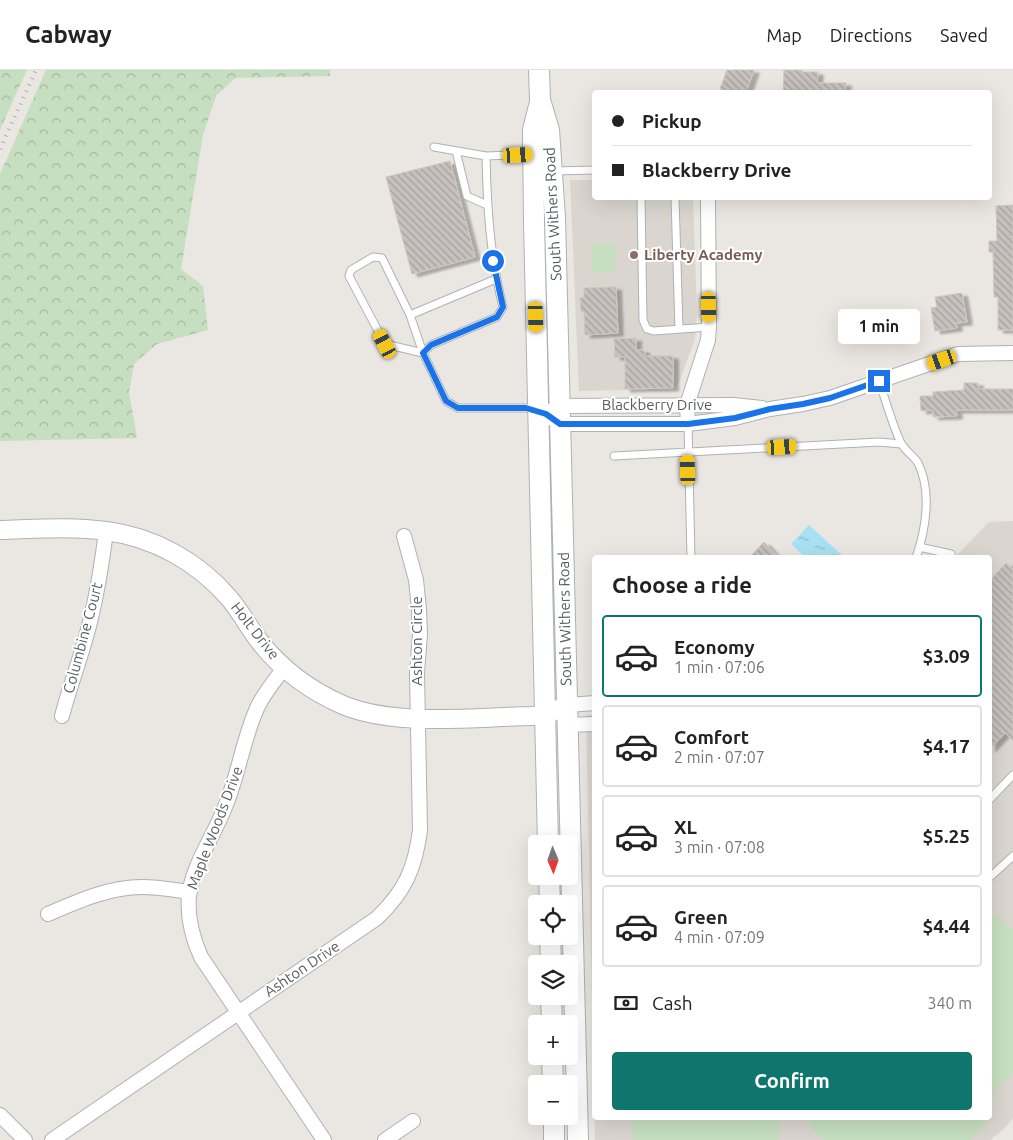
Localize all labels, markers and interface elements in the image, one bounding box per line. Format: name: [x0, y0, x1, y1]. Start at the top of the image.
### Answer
text: Cabway: [25, 21, 112, 48]
text: Map: [766, 25, 802, 45]
text: Directions: [830, 25, 912, 45]
text: Saved: [940, 25, 988, 45]
text: Pickup: [642, 110, 702, 132]
car: [502, 147, 533, 163]
street label: South Withers Road: [541, 147, 564, 281]
text: Blackberry Drive: [642, 159, 792, 181]
place label: Liberty Academy: [644, 246, 763, 263]
marker: Liberty Academy: [628, 249, 640, 261]
route start: [482, 250, 504, 272]
car: [701, 292, 716, 322]
car: [527, 302, 544, 332]
callout: 1 min: [838, 308, 920, 344]
text: 1 min: [859, 317, 899, 335]
car: [371, 327, 398, 361]
car: [925, 348, 958, 372]
route end: [868, 370, 890, 392]
street label: Blackberry Drive: [602, 396, 712, 413]
car: [766, 439, 797, 455]
car: [679, 455, 696, 485]
street label: South Withers Road: [555, 552, 574, 686]
text: Choose a ride: [612, 572, 752, 597]
street label: Columbine Court: [60, 580, 106, 695]
street label: Ashton Circle: [408, 596, 425, 686]
street label: Holt Drive: [228, 599, 283, 663]
icon: car: [614, 634, 659, 679]
text: Economy: [674, 636, 755, 658]
text: $3.09: [922, 645, 970, 667]
text: 1 min · 07:06: [674, 658, 765, 676]
icon: car: [614, 724, 659, 769]
text: Comfort: [674, 726, 749, 748]
text: $4.17: [922, 735, 970, 757]
text: 2 min · 07:07: [674, 748, 765, 766]
street label: Maple Woods Drive: [183, 764, 246, 892]
icon: car: [614, 814, 659, 859]
text: XL: [674, 816, 697, 838]
text: $5.25: [922, 825, 970, 847]
north arrow: [528, 835, 578, 885]
map controls: [528, 835, 578, 1125]
text: 3 min · 07:08: [674, 838, 765, 856]
button: locate: [528, 895, 578, 945]
icon: car: [614, 904, 659, 949]
text: Green: [674, 906, 728, 928]
text: $4.44: [922, 915, 970, 937]
text: 4 min · 07:09: [674, 928, 765, 946]
street label: Ashton Drive: [261, 937, 343, 1000]
button: layers: [528, 955, 578, 1005]
icon: cash: [612, 989, 640, 1017]
text: Cash: [652, 992, 693, 1014]
text: 340 m: [927, 994, 972, 1012]
button: +: [528, 1015, 578, 1065]
button: Confirm: [612, 1052, 972, 1110]
button: −: [528, 1075, 578, 1125]

